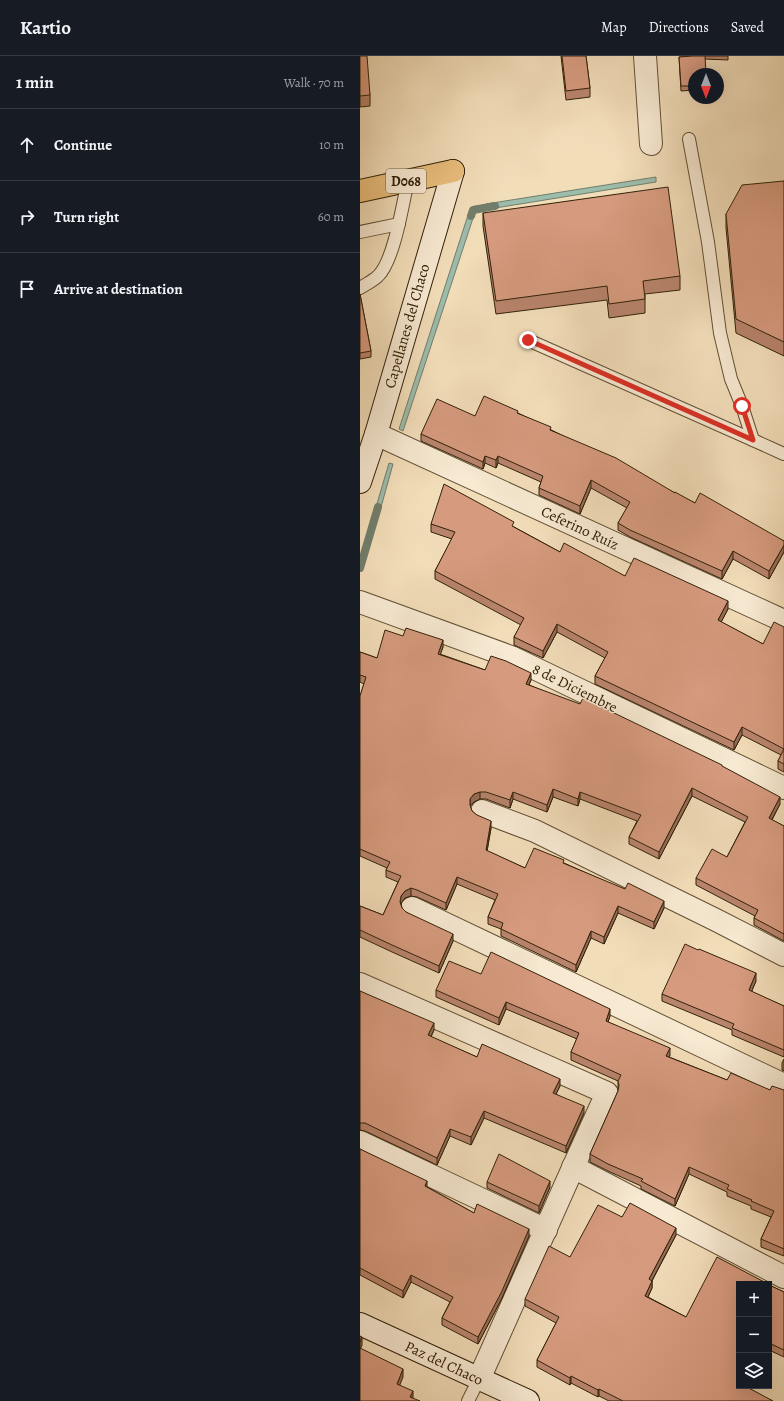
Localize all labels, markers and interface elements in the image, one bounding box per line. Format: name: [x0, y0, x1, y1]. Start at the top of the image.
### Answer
text: Kartio: [20, 15, 71, 41]
text: Map: [601, 18, 627, 37]
text: Directions: [649, 18, 709, 37]
text: Saved: [731, 18, 764, 37]
north arrow: [688, 68, 724, 104]
text: 1 min: [16, 71, 54, 94]
text: Walk · 70 m: [284, 74, 344, 91]
icon: ahead: [16, 134, 38, 156]
text: Continue: [54, 135, 112, 155]
text: 10 m: [319, 136, 344, 153]
road number: D068: [386, 169, 426, 193]
icon: right: [16, 206, 38, 228]
text: Turn right: [54, 207, 119, 227]
text: 60 m: [318, 208, 344, 225]
street label: Capellanes del Chaco: [380, 261, 434, 391]
icon: arrive: [16, 278, 38, 300]
text: Arrive at destination: [54, 279, 183, 299]
route end: [519, 331, 537, 349]
route start: [733, 397, 751, 415]
street label: Ceferino Ruíz: [538, 501, 622, 555]
street label: 8 de Diciembre: [529, 659, 621, 717]
map controls: [736, 1281, 772, 1389]
button: +: [736, 1281, 772, 1317]
button: −: [736, 1317, 772, 1353]
street label: Paz del Chaco: [402, 1336, 486, 1390]
button: layers: [736, 1353, 772, 1389]

